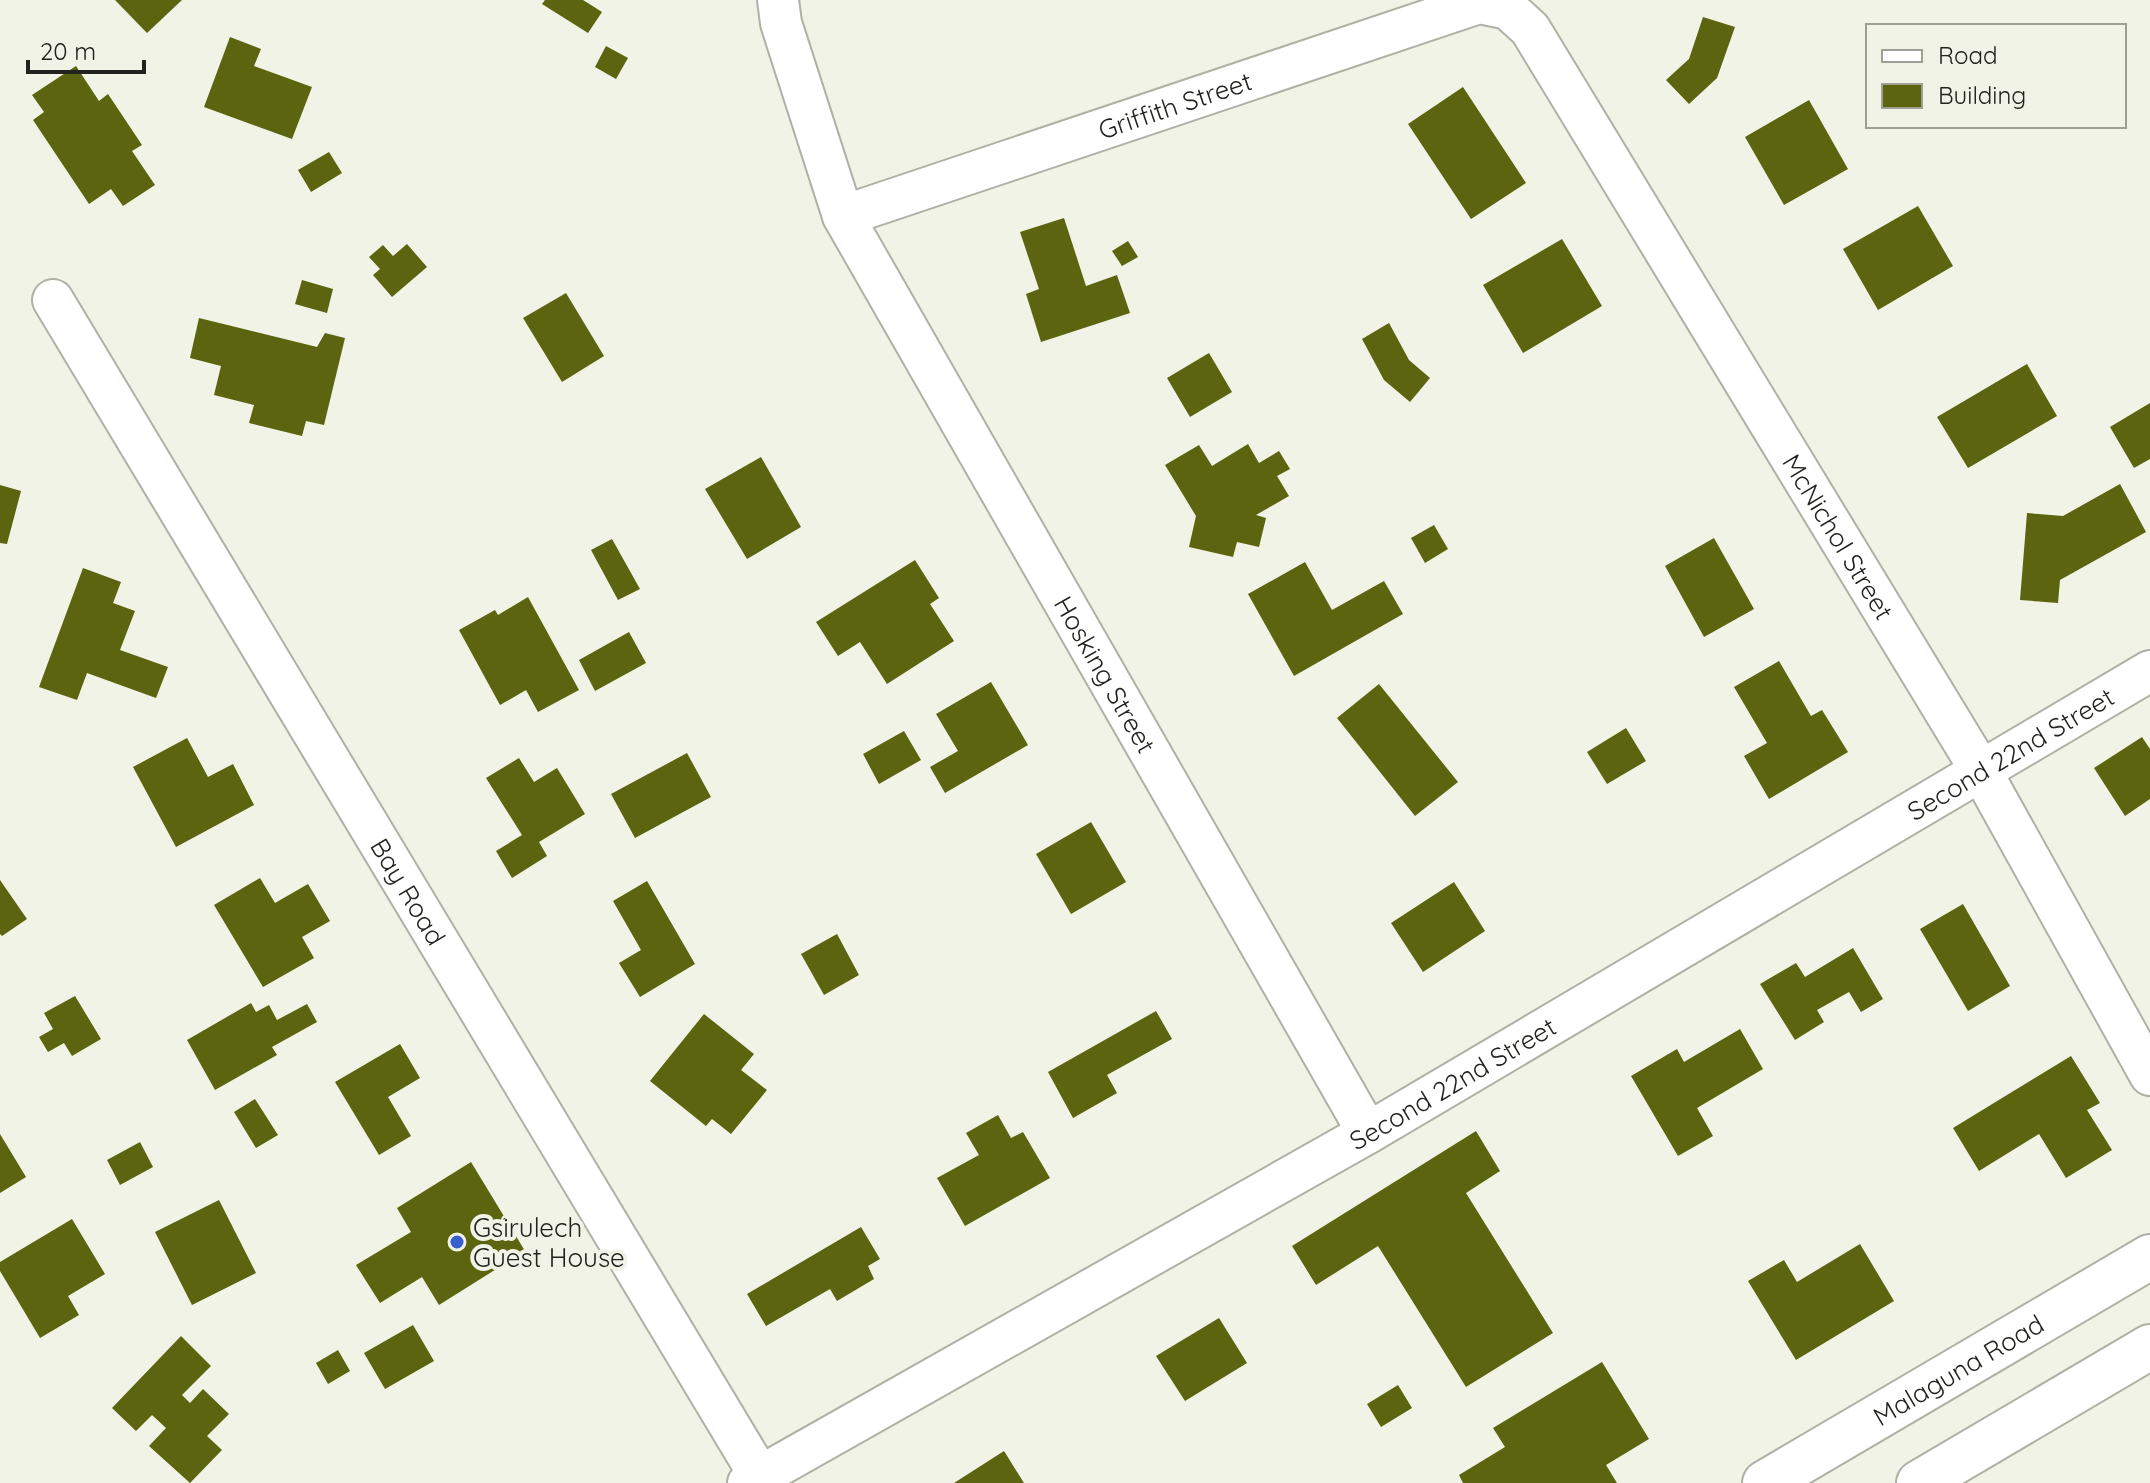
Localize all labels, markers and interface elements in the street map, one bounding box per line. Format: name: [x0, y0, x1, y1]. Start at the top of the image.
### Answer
scale bar: [28, 24, 144, 74]
legend: [1866, 24, 2126, 128]
text: 20 m: [40, 36, 96, 66]
text: Road: [1938, 40, 1998, 70]
street label: Griffith Street: [1094, 64, 1256, 146]
text: Building: [1938, 80, 2026, 110]
street label: McNichol Street: [1776, 448, 1901, 625]
street label: Hosking Street: [1047, 590, 1163, 759]
street label: Second 22nd Street: [1901, 680, 2120, 827]
street label: Bay Road: [364, 832, 453, 951]
street label: Second 22nd Street: [1343, 1009, 1562, 1157]
place label: Gsirulech Guest House: [473, 1211, 625, 1274]
marker: Gsirulech Guest House: [448, 1233, 466, 1251]
street label: Malaguna Road: [1867, 1307, 2049, 1433]

